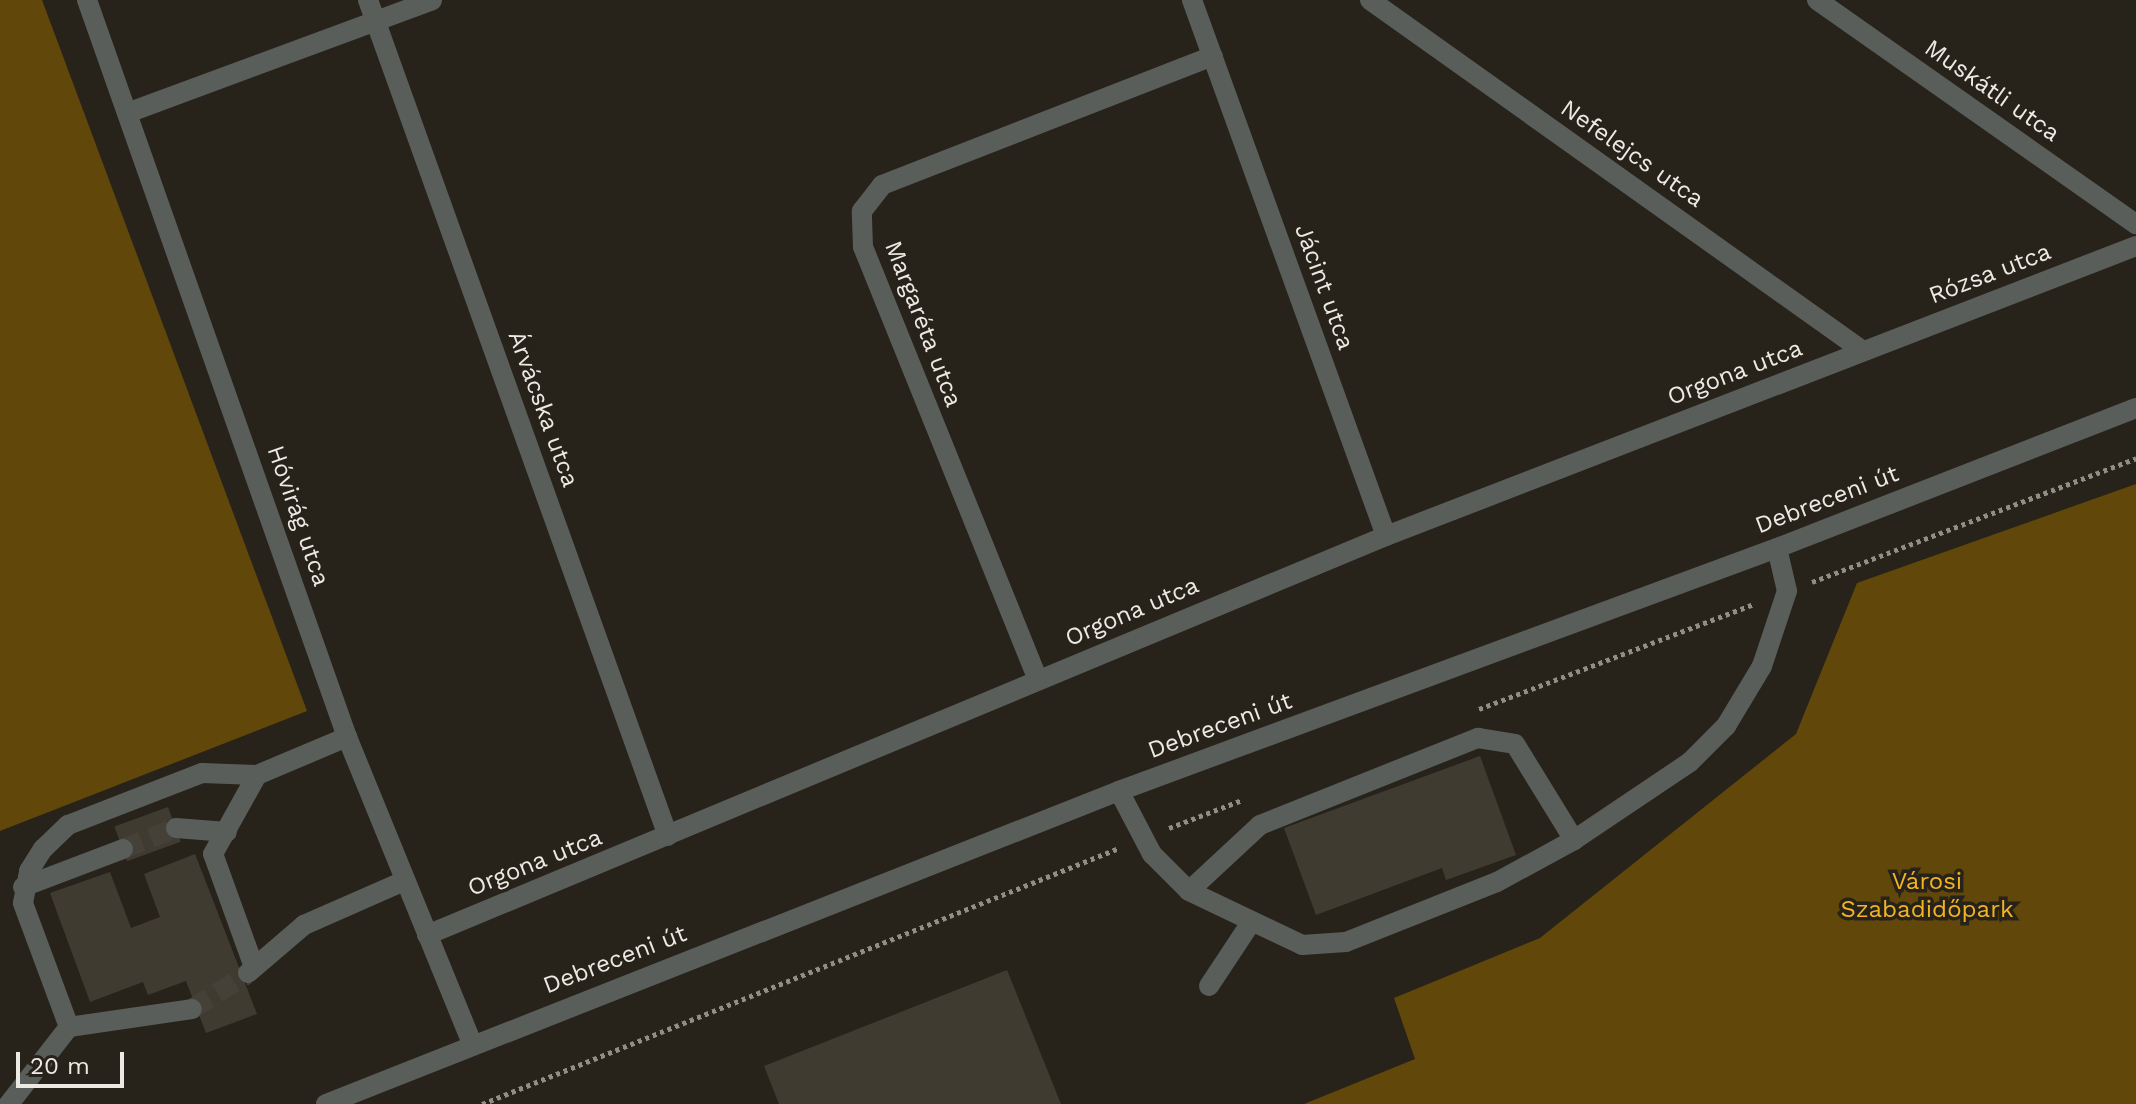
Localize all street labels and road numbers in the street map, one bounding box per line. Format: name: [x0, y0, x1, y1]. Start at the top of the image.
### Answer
street label: Muskátli utca: [1919, 34, 2065, 148]
street label: Nefelejcs utca: [1555, 94, 1709, 214]
street label: Jácint utca: [1288, 220, 1360, 354]
street label: Margaréta utca: [878, 237, 968, 411]
street label: Rózsa utca: [1925, 237, 2055, 311]
street label: Árvácska utca: [501, 327, 585, 491]
street label: Orgona utca: [1663, 334, 1807, 412]
street label: Hóvirág utca: [261, 442, 335, 590]
street label: Debreceni út: [1751, 459, 1903, 541]
street label: Orgona utca: [1061, 571, 1203, 653]
street label: Debreceni út: [1144, 687, 1296, 765]
street label: Orgona utca: [463, 823, 607, 903]
street label: Debreceni út: [539, 919, 691, 1001]

